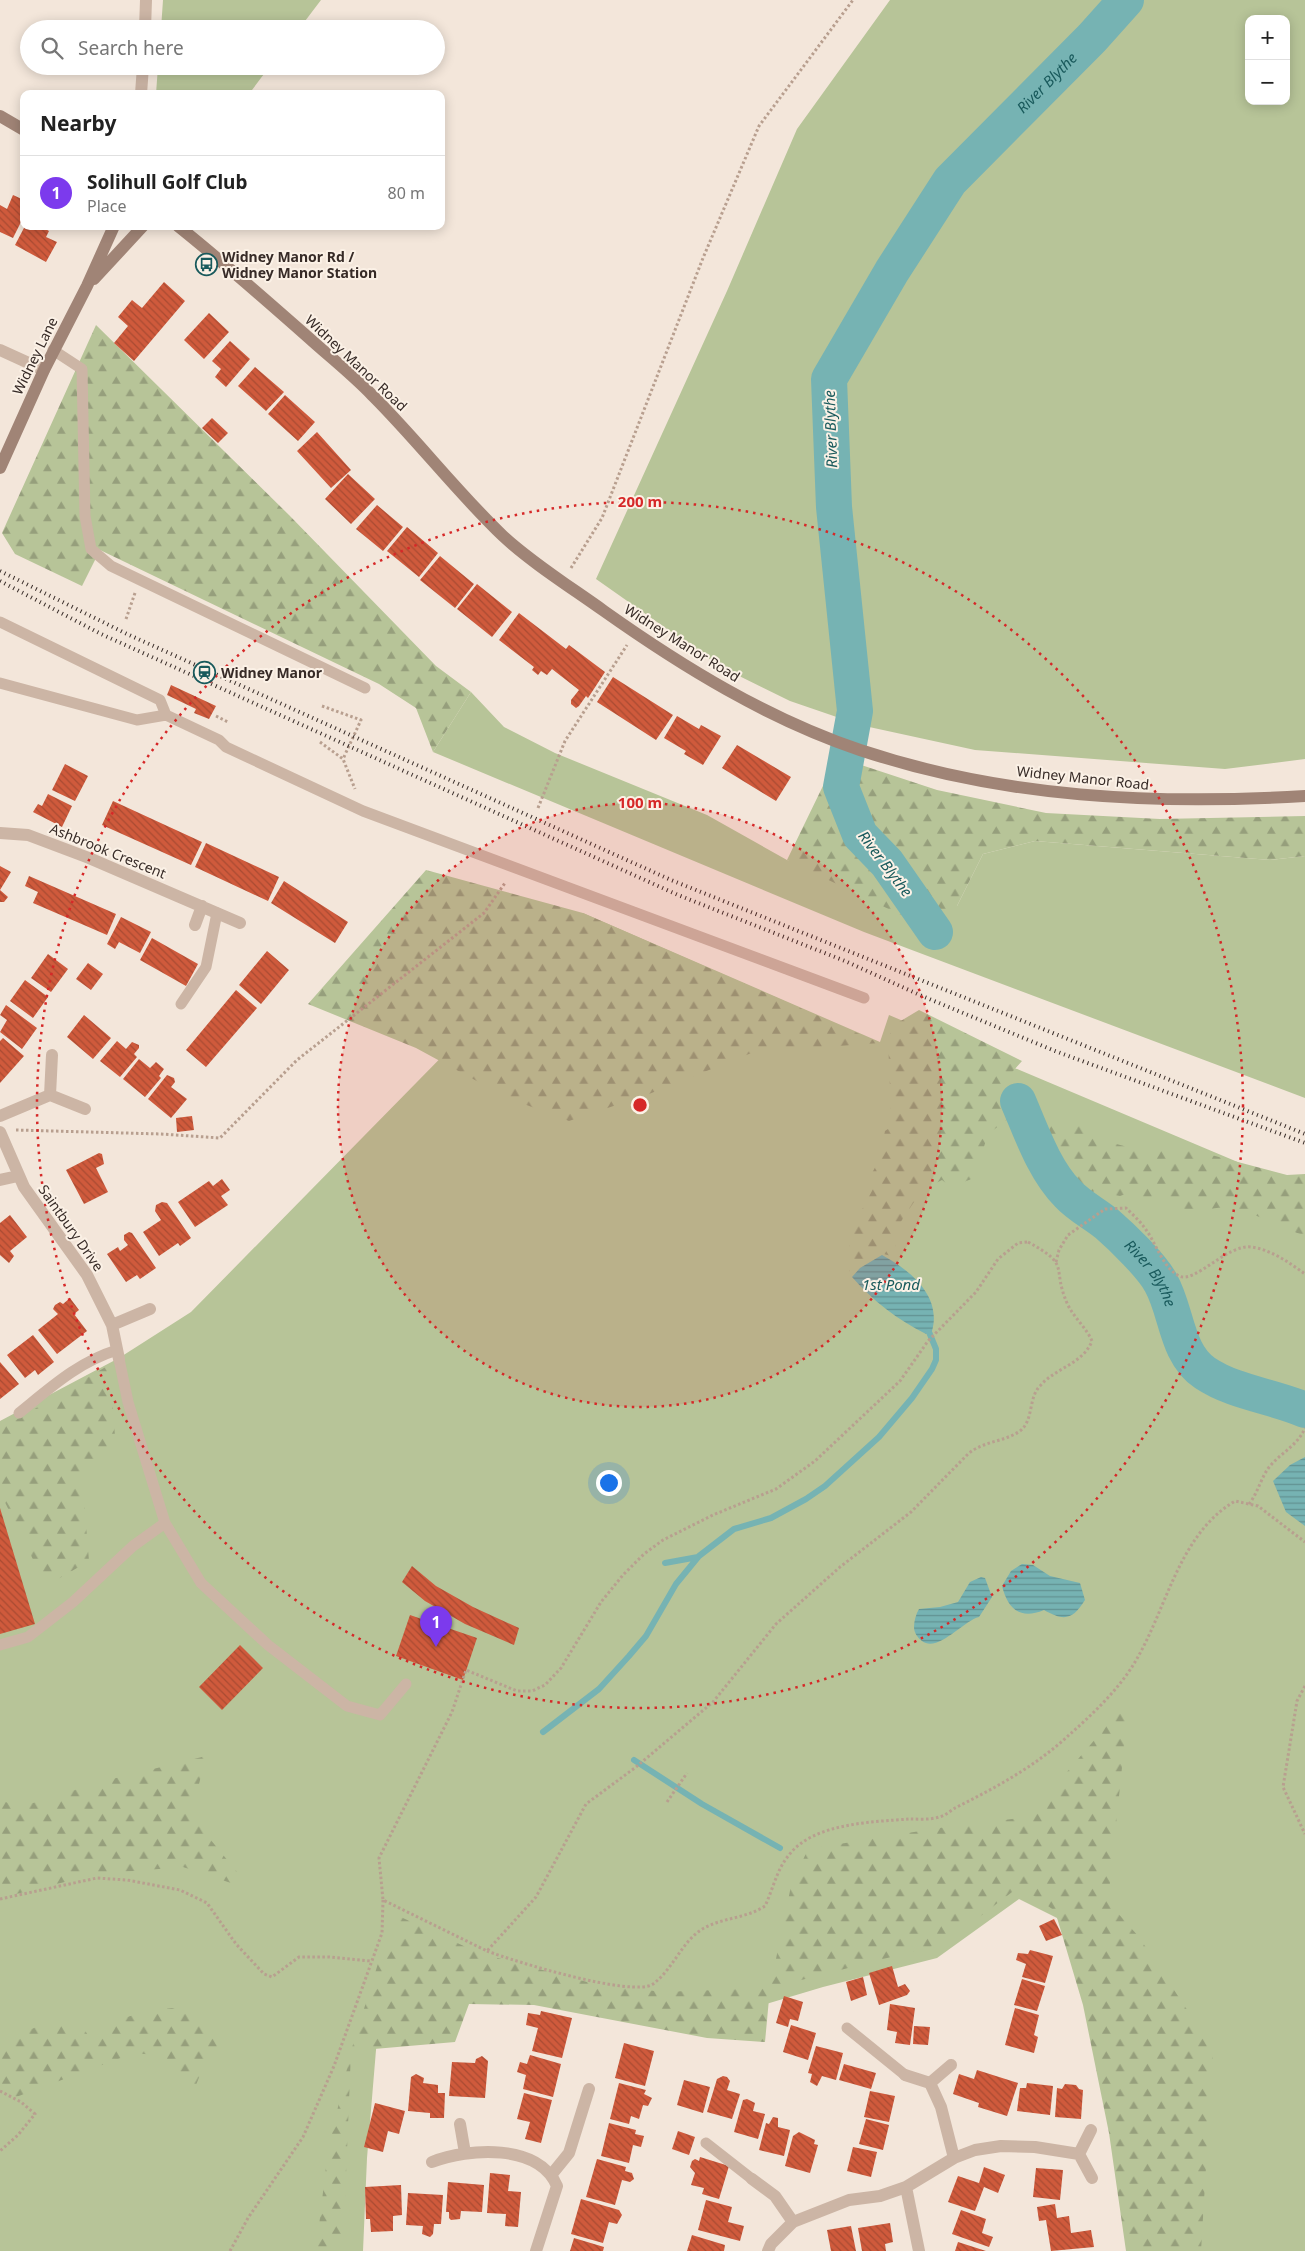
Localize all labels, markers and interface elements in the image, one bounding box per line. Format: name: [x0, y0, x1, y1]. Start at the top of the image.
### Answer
map controls: [1245, 15, 1290, 105]
button: +: [1245, 15, 1290, 60]
search box: [20, 20, 445, 75]
icon: search: [38, 34, 66, 62]
text: Search here: [78, 35, 184, 61]
water label: River Blythe: [1012, 47, 1081, 117]
button: −: [1245, 60, 1290, 105]
text: Nearby: [40, 109, 116, 137]
text: Solihull Golf Club: [87, 169, 247, 195]
text: 1: [51, 182, 61, 204]
text: 80 m: [388, 182, 425, 204]
text: Place: [87, 195, 127, 217]
place label: Widney Manor Rd / Widney Manor Station: [222, 247, 377, 282]
bus stop icon: Widney Manor Rd / Widney Manor Station: [194, 253, 218, 277]
street label: Widney Manor Road: [301, 310, 411, 415]
street label: Widney Lane: [8, 314, 62, 398]
water label: River Blythe: [819, 389, 841, 468]
text: 200 m: [618, 491, 662, 511]
street label: Widney Manor Road: [621, 599, 744, 686]
station icon: Widney Manor: [193, 661, 217, 685]
place label: Widney Manor: [221, 663, 323, 682]
street label: Widney Manor Road: [1016, 761, 1150, 794]
text: 100 m: [618, 792, 662, 812]
street label: Ashbrook Crescent: [47, 819, 169, 883]
water label: River Blythe: [854, 826, 918, 901]
centre of rings: [631, 1096, 649, 1114]
street label: Saintbury Drive: [35, 1181, 108, 1275]
water label: River Blythe: [1121, 1235, 1181, 1310]
water label: 1st Pond: [862, 1274, 920, 1294]
your location: [596, 1470, 622, 1496]
pin: 1: [420, 1606, 452, 1647]

